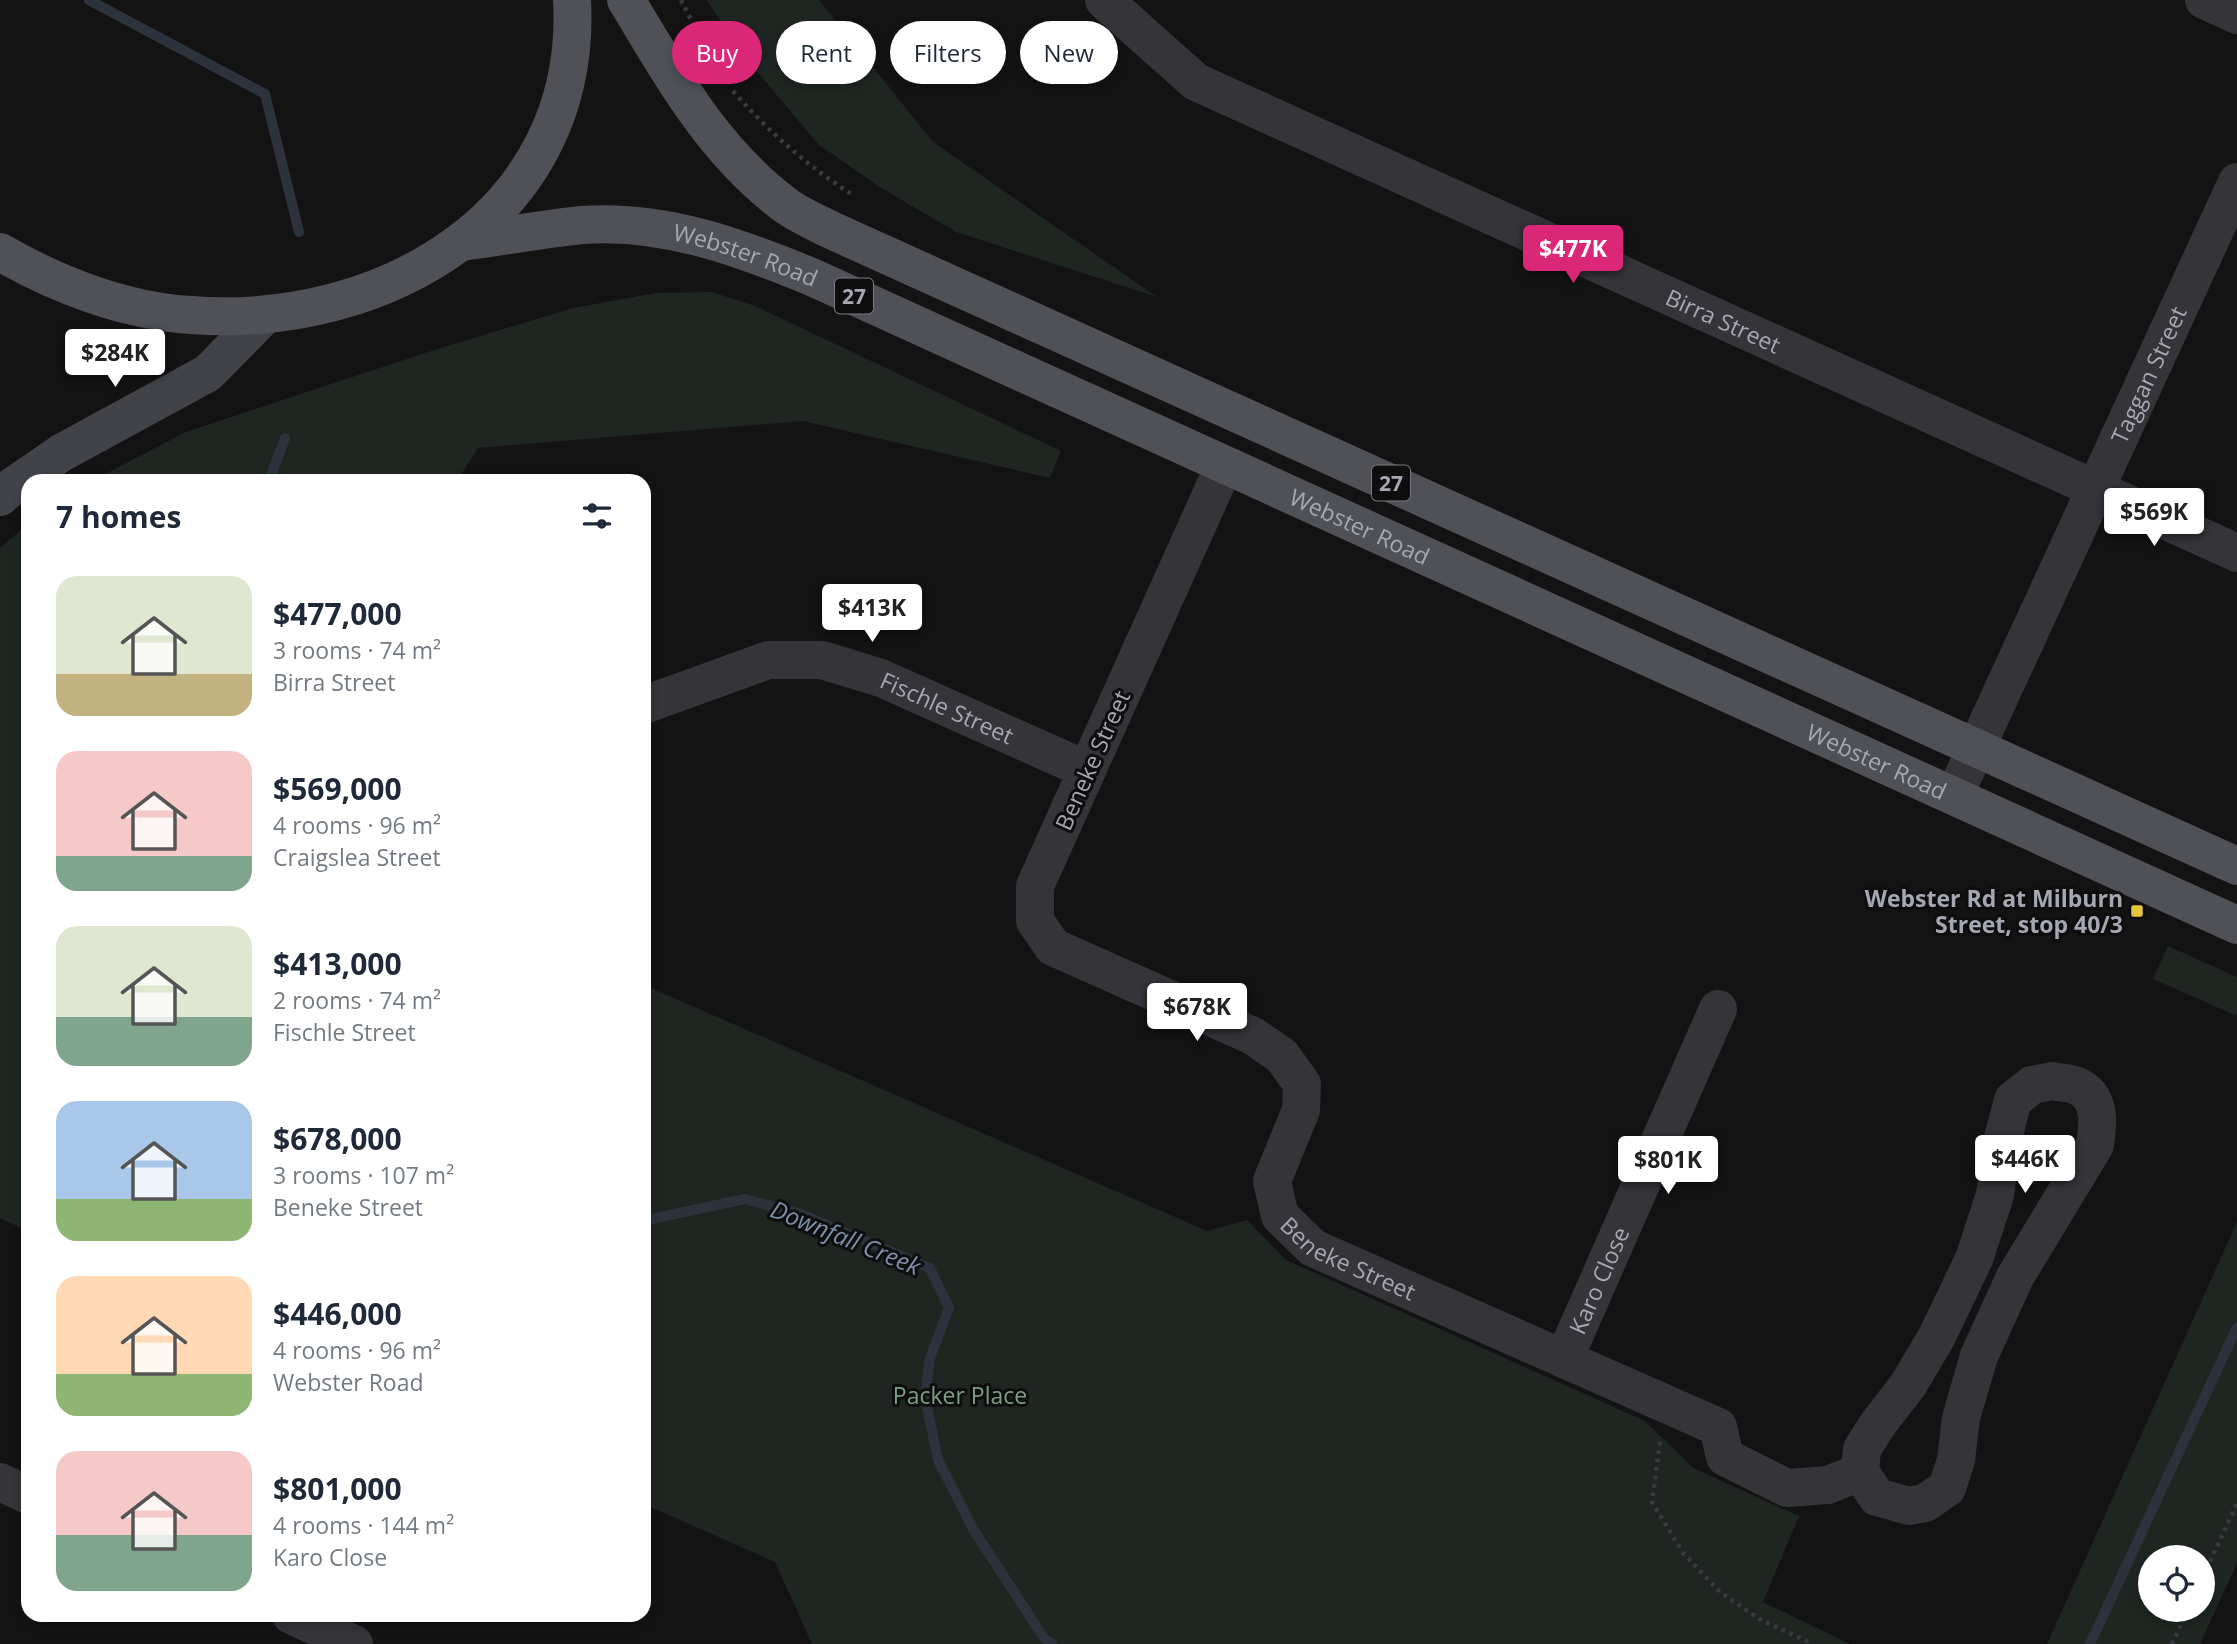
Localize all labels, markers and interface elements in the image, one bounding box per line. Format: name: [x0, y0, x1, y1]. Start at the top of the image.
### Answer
chip: Buy: [672, 21, 762, 84]
chip: Rent: [776, 21, 876, 84]
chip: Filters: [890, 21, 1006, 84]
chip: New: [1020, 21, 1118, 84]
street label: Webster Road: [670, 216, 823, 294]
pin: $477K: [1524, 226, 1622, 285]
text: $477K: [1539, 232, 1607, 264]
road number: 27: [835, 278, 873, 314]
street label: Birra Street: [1661, 281, 1786, 360]
street label: Taggan Street: [2103, 301, 2194, 448]
pin: $284K: [66, 330, 164, 389]
text: $284K: [81, 336, 149, 368]
road number: 27: [1372, 466, 1410, 500]
street label: Webster Road: [1285, 480, 1435, 572]
pin: $569K: [2105, 489, 2203, 548]
text: $569K: [2120, 495, 2188, 527]
text: 7 homes: [56, 496, 181, 537]
icon: filters: [578, 497, 616, 535]
pin: $413K: [823, 584, 921, 644]
text: $413K: [838, 591, 906, 623]
text: $477,000: [273, 593, 402, 634]
icon: home: [112, 604, 196, 688]
text: 3 rooms · 74 m²: [273, 634, 441, 666]
street label: Fischle Street: [875, 664, 1019, 751]
text: Birra Street: [273, 666, 395, 698]
street label: Beneke Street: [1047, 685, 1137, 835]
street label: Webster Road: [1802, 716, 1952, 807]
text: $569,000: [273, 768, 402, 809]
icon: home: [112, 779, 196, 863]
text: 4 rooms · 96 m²: [273, 809, 441, 841]
text: Craigslea Street: [273, 841, 441, 873]
place label: Webster Rd at Milburn Street, stop 40/3: [1865, 882, 2123, 940]
marker: Webster Rd at Milburn Street, stop 40/3: [2129, 903, 2145, 919]
text: $413,000: [273, 943, 402, 984]
icon: home: [112, 954, 196, 1038]
text: 2 rooms · 74 m²: [273, 984, 441, 1016]
pin: $678K: [1148, 984, 1246, 1043]
text: $678K: [1163, 990, 1231, 1022]
text: Fischle Street: [273, 1016, 416, 1048]
text: $678,000: [273, 1118, 402, 1159]
icon: home: [112, 1129, 196, 1213]
pin: $801K: [1619, 1136, 1717, 1196]
pin: $446K: [1976, 1136, 2074, 1195]
text: $446K: [1991, 1142, 2059, 1174]
text: $801K: [1634, 1143, 1702, 1175]
text: 3 rooms · 107 m²: [273, 1159, 454, 1191]
text: Beneke Street: [273, 1191, 423, 1223]
water label: Downfall Creek: [766, 1192, 927, 1283]
street label: Beneke Street: [1274, 1209, 1421, 1307]
street label: Karo Close: [1561, 1222, 1636, 1339]
text: $446,000: [273, 1293, 402, 1334]
icon: home: [112, 1304, 196, 1388]
text: 4 rooms · 96 m²: [273, 1334, 441, 1366]
text: Webster Road: [273, 1366, 424, 1398]
park label: Packer Place: [893, 1379, 1027, 1411]
text: $801,000: [273, 1468, 402, 1509]
icon: home: [112, 1479, 196, 1563]
text: 4 rooms · 144 m²: [273, 1509, 454, 1541]
text: Karo Close: [273, 1541, 387, 1573]
map controls: [2138, 1545, 2215, 1622]
button: locate: [2138, 1545, 2215, 1622]

